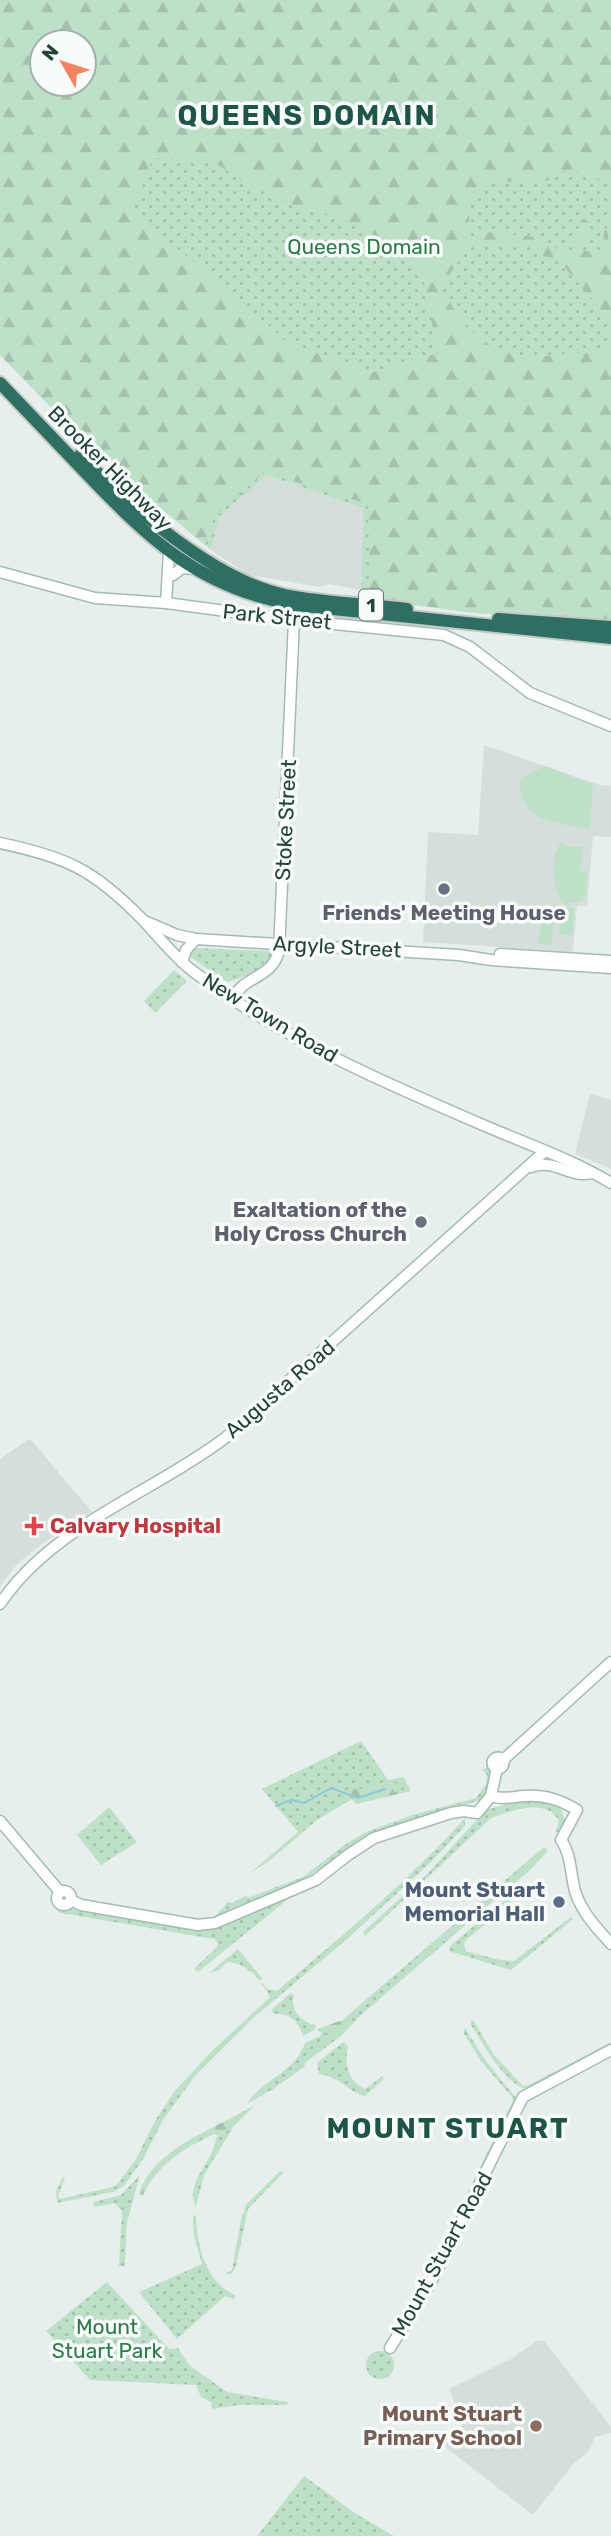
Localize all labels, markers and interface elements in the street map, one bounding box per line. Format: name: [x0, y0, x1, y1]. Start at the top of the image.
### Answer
north arrow: [28, 28, 98, 98]
text: N: [37, 40, 63, 65]
district label: QUEENS DOMAIN: [177, 99, 437, 132]
park label: Queens Domain: [287, 234, 441, 259]
street label: Brooker Highway: [43, 400, 178, 535]
road number: 1: [359, 590, 383, 620]
street label: Park Street: [221, 598, 333, 635]
street label: Stoke Street: [270, 759, 301, 881]
marker: Friends' Meeting House: [436, 881, 452, 897]
place label: Friends' Meeting House: [322, 900, 566, 925]
street label: Argyle Street: [272, 931, 402, 962]
street label: New Town Road: [198, 967, 342, 1068]
place label: Exaltation of the Holy Cross Church: [214, 1197, 407, 1246]
marker: Exaltation of the Holy Cross Church: [413, 1214, 429, 1230]
street label: Augusta Road: [220, 1334, 340, 1443]
place label: Calvary Hospital: [50, 1513, 221, 1538]
marker: Calvary Hospital: [24, 1516, 44, 1536]
place label: Mount Stuart Memorial Hall: [405, 1877, 545, 1926]
marker: Mount Stuart Memorial Hall: [551, 1894, 567, 1910]
district label: MOUNT STUART: [326, 2112, 570, 2145]
street label: Mount Stuart Road: [386, 2167, 497, 2340]
park label: Mount Stuart Park: [52, 2314, 162, 2363]
place label: Mount Stuart Primary School: [363, 2401, 522, 2450]
marker: Mount Stuart Primary School: [528, 2418, 544, 2434]

